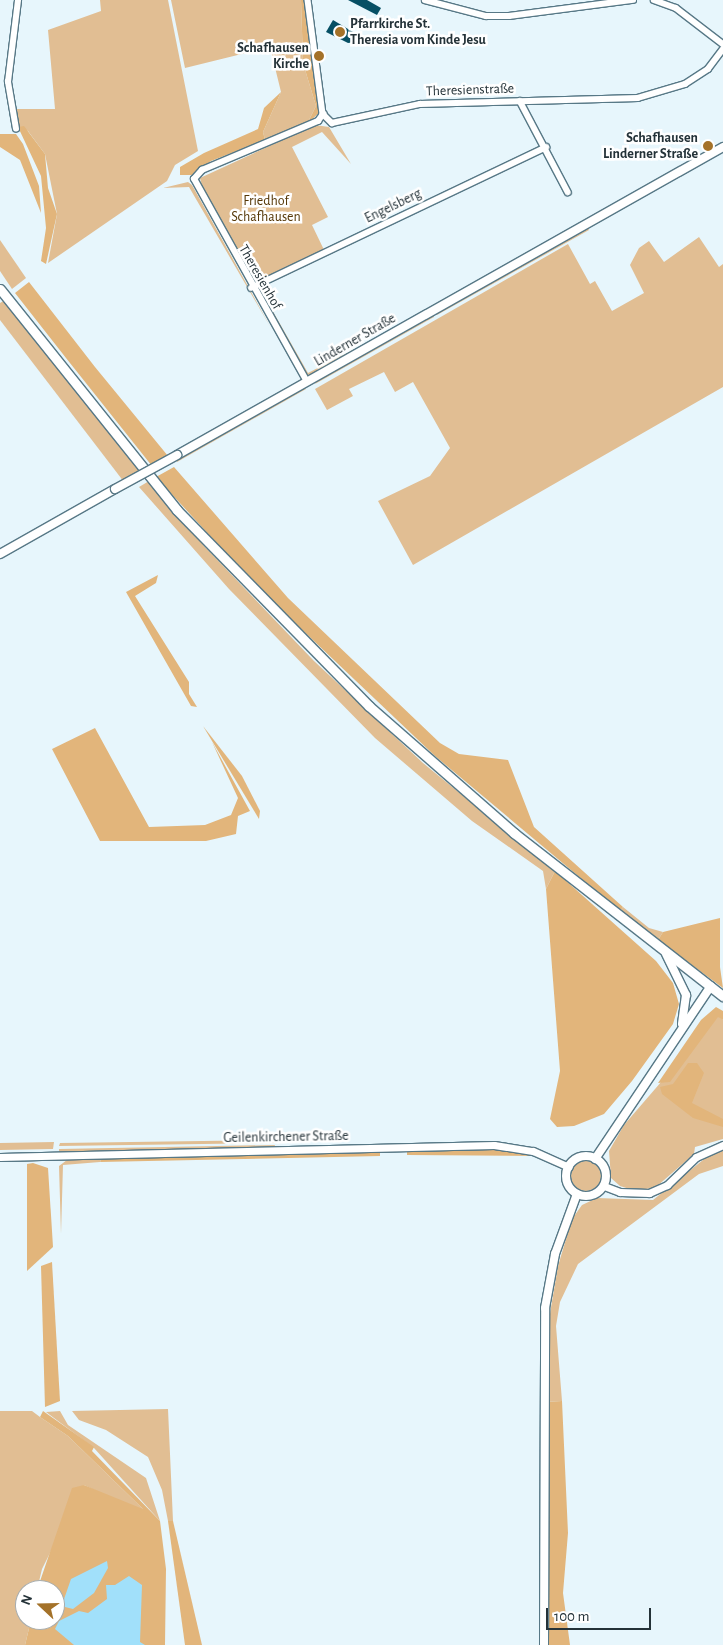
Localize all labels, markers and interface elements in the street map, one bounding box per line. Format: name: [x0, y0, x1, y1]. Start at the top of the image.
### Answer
place label: Pfarrkirche St. Theresia vom Kinde Jesu: [350, 16, 486, 48]
marker: Pfarrkirche St. Theresia vom Kinde Jesu: [334, 26, 346, 38]
place label: Schafhausen Kirche: [237, 40, 309, 72]
marker: Schafhausen Kirche: [313, 50, 325, 62]
street label: Theresienstraße: [426, 80, 514, 100]
place label: Schafhausen Linderner Straße: [603, 130, 698, 162]
marker: Schafhausen Linderner Straße: [702, 140, 714, 152]
street label: Engelsberg: [362, 185, 424, 227]
park label: Friedhof Schafhausen: [231, 193, 301, 226]
street label: Theresienhof: [235, 242, 285, 312]
street label: Linderner Straße: [311, 310, 399, 370]
street label: Geilenkirchener Straße: [223, 1128, 349, 1146]
north arrow: [15, 1580, 65, 1630]
text: N: [19, 1593, 35, 1607]
scale bar: [548, 1598, 653, 1630]
text: 100 m: [554, 1609, 589, 1624]

